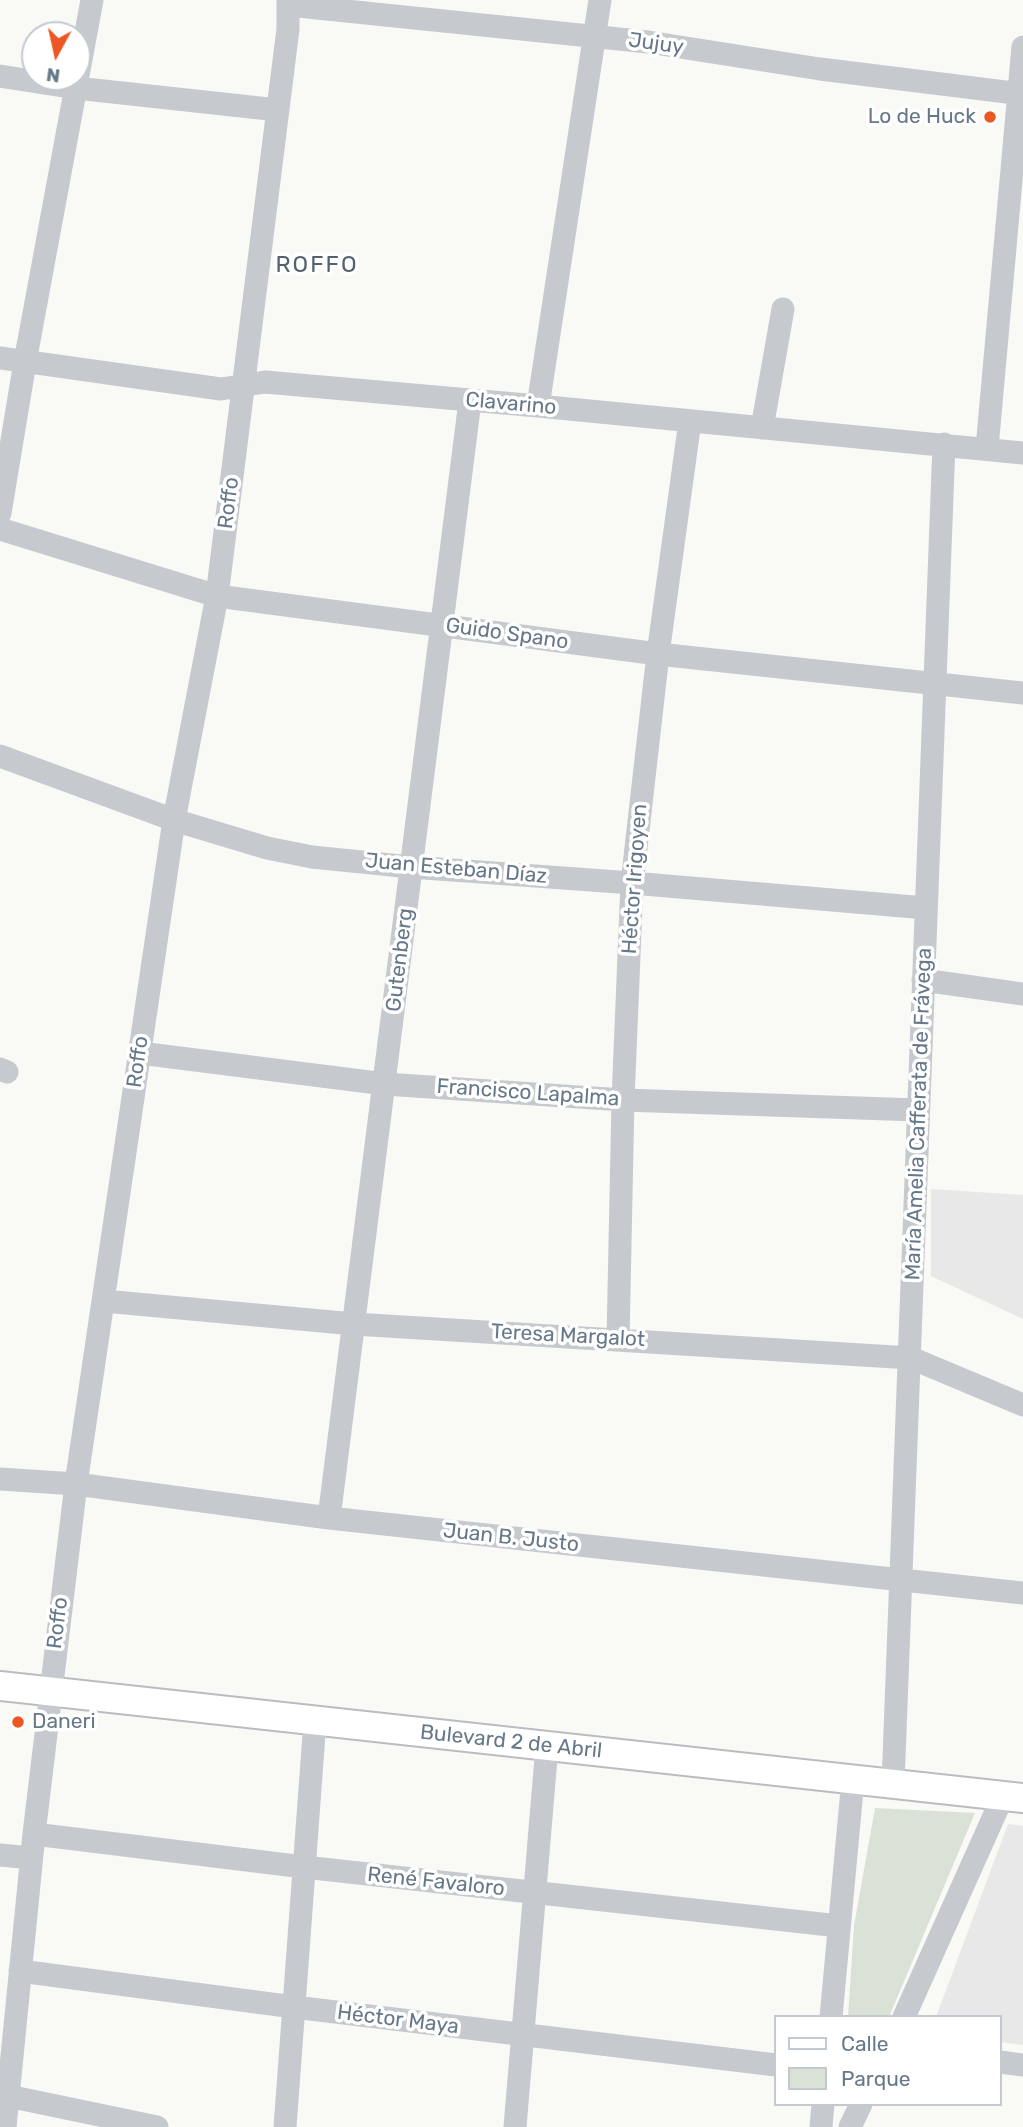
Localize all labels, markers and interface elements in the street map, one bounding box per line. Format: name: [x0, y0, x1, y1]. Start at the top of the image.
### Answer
north arrow: [21, 21, 91, 91]
street label: Jujuy: [627, 28, 685, 60]
text: N: [45, 63, 62, 88]
place label: Lo de Huck: [868, 104, 976, 130]
marker: Lo de Huck: [982, 109, 998, 125]
district label: ROFFO: [276, 251, 358, 279]
street label: Clavarino: [465, 387, 557, 421]
street label: Roffo: [213, 476, 245, 530]
street label: Guido Spano: [444, 613, 570, 655]
street label: Héctor Irigoyen: [617, 803, 653, 955]
street label: Juan Esteban Díaz: [364, 848, 548, 890]
street label: Gutenberg: [381, 907, 419, 1013]
street label: María Amelia Cafferata de Frávega: [901, 947, 937, 1281]
street label: Roffo: [122, 1035, 154, 1089]
street label: Francisco Lapalma: [436, 1074, 620, 1112]
street label: Teresa Margalot: [490, 1319, 646, 1353]
street label: Juan B. Justo: [442, 1518, 580, 1558]
street label: Roffo: [42, 1596, 74, 1650]
place label: Daneri: [32, 1709, 96, 1735]
marker: Daneri: [10, 1714, 26, 1730]
street label: Bulevard 2 de Abril: [419, 1720, 603, 1764]
street label: René Favaloro: [366, 1862, 506, 1902]
street label: Héctor Maya: [336, 2000, 460, 2040]
legend: [774, 2015, 1002, 2106]
text: Calle: [841, 2031, 889, 2056]
text: Parque: [841, 2066, 911, 2091]

